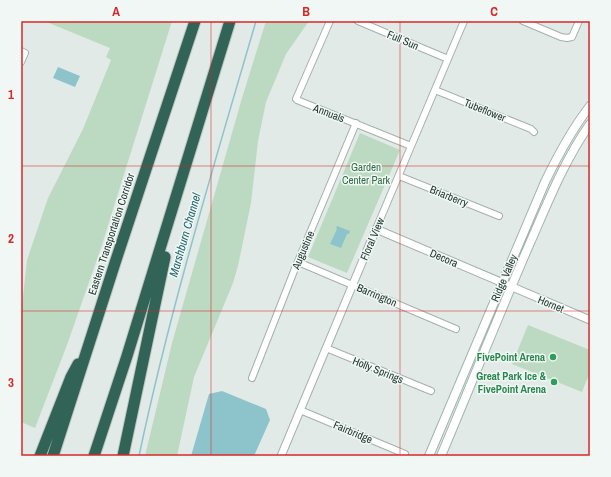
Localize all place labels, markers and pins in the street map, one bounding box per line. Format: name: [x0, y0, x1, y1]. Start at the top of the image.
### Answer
place label: FivePoint Arena: [477, 350, 545, 364]
marker: FivePoint Arena: [548, 352, 558, 362]
place label: Great Park Ice & FivePoint Arena: [476, 369, 546, 396]
marker: Great Park Ice & FivePoint Arena: [549, 377, 559, 387]

